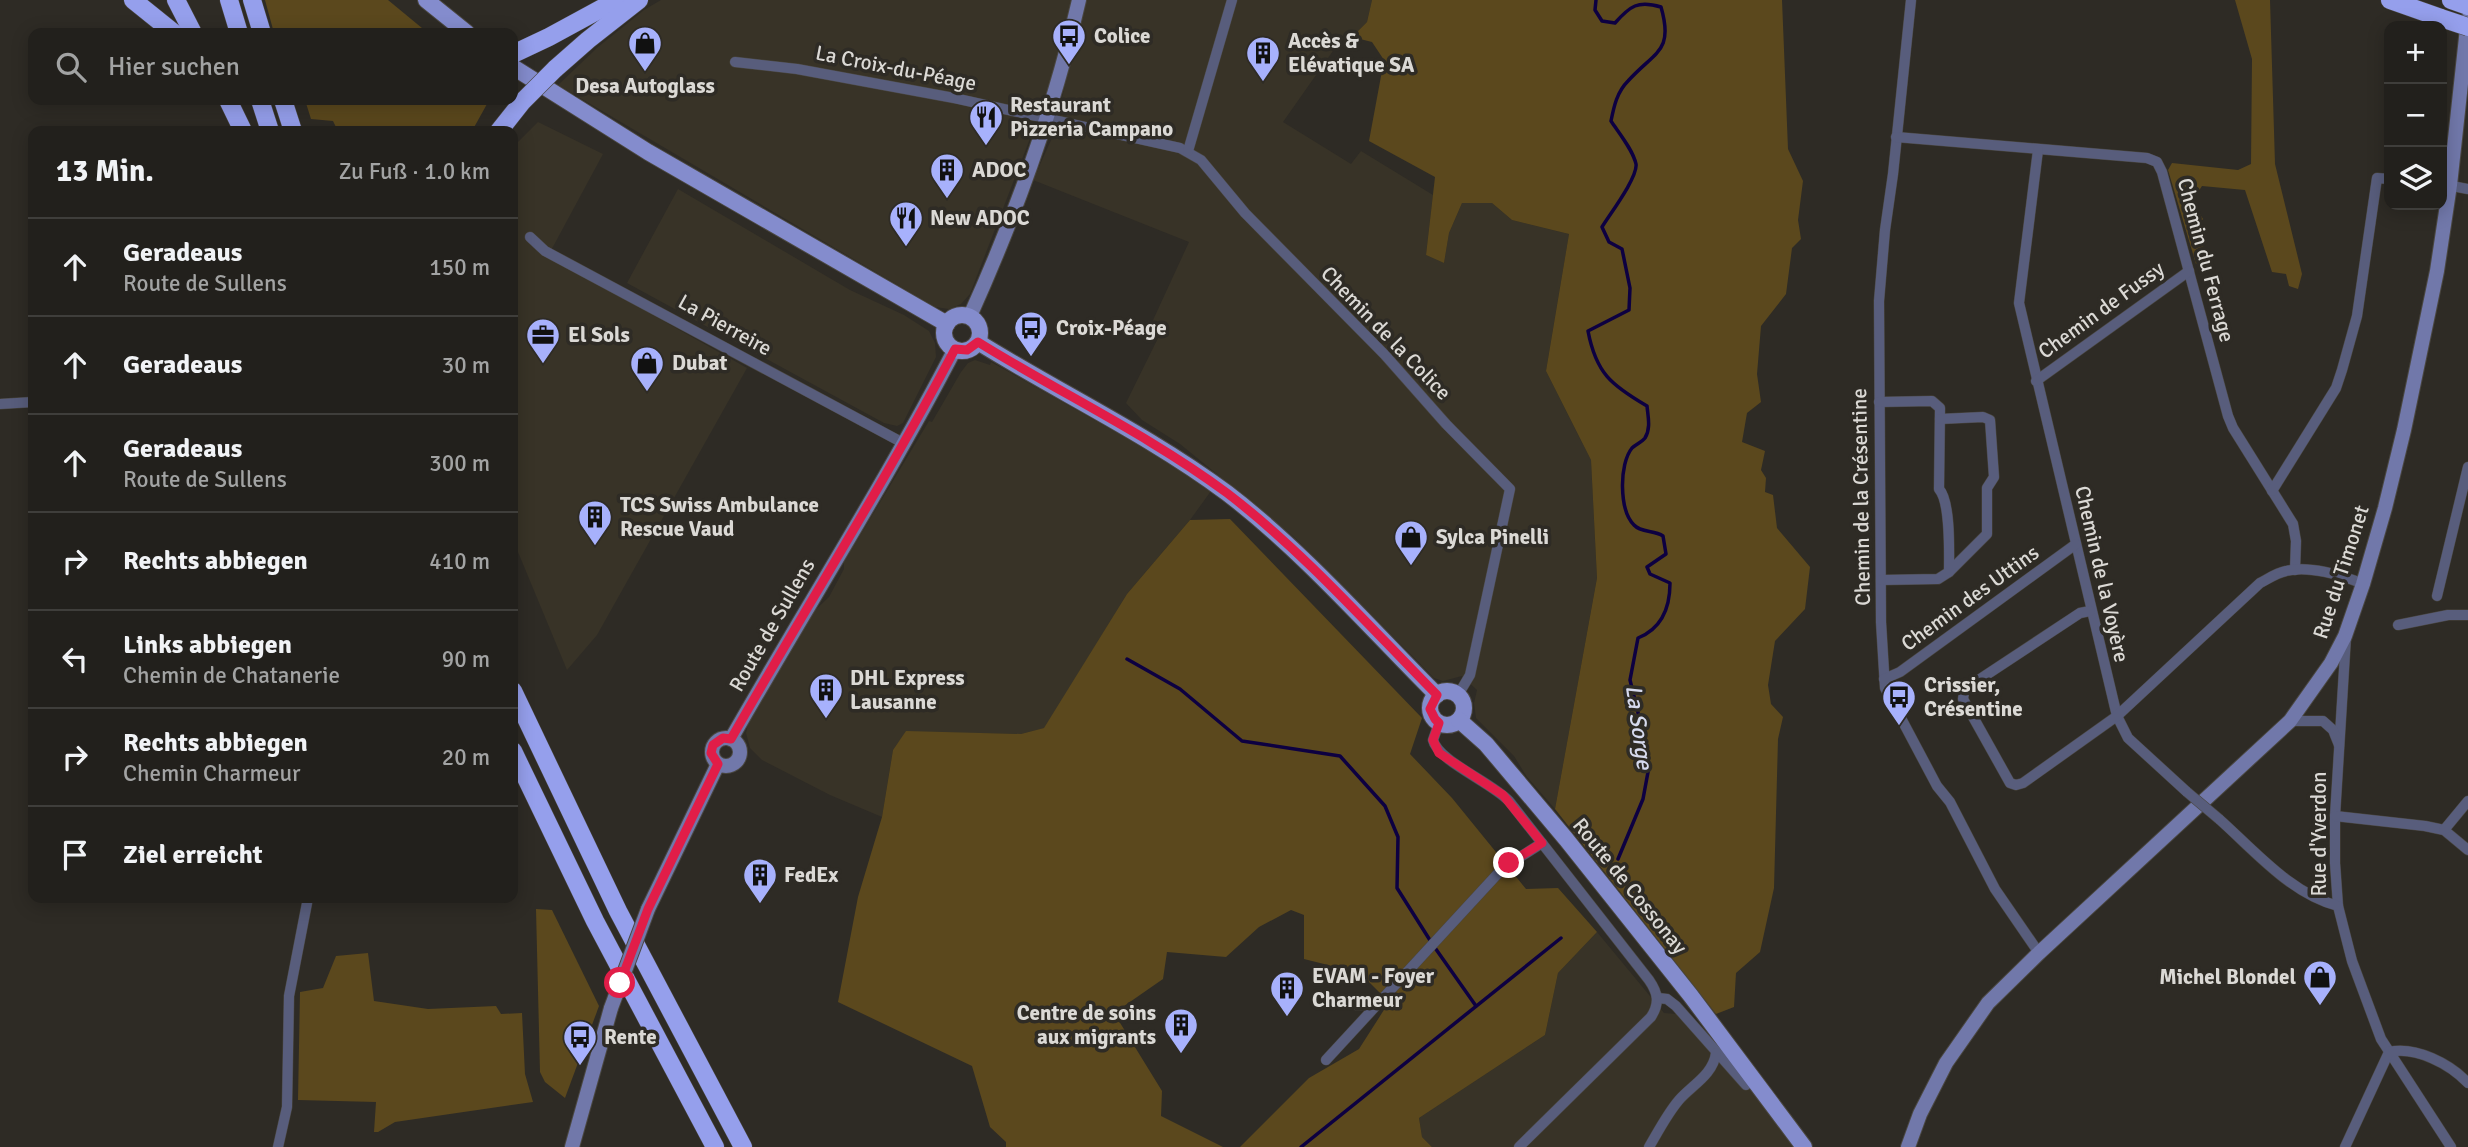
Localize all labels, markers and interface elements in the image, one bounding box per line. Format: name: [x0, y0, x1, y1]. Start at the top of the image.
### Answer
bus stop icon: Colice: [1050, 17, 1088, 66]
map controls: [2384, 21, 2447, 210]
button: +: [2384, 21, 2447, 84]
place label: Colice: [1094, 23, 1150, 49]
shop icon: Desa Autoglass: [626, 24, 664, 73]
search box: [28, 28, 518, 105]
place label: Accès & Elévatique SA: [1288, 28, 1415, 78]
building icon: Accès & Elévatique SA: [1244, 34, 1282, 83]
street label: La Croix-du-Péage: [813, 40, 979, 96]
icon: search: [52, 48, 90, 86]
text: Hier suchen: [108, 51, 240, 83]
place label: Desa Autoglass: [575, 73, 715, 99]
button: −: [2384, 84, 2447, 147]
place label: Restaurant Pizzeria Campano: [1010, 92, 1173, 142]
restaurant icon: Restaurant Pizzeria Campano: [967, 98, 1005, 147]
button: layers: [2384, 147, 2447, 210]
building icon: ADOC: [928, 151, 966, 200]
text: 13 Min.: [56, 153, 154, 190]
text: Zu Fuß · 1.0 km: [339, 157, 490, 186]
place label: ADOC: [972, 157, 1026, 183]
street label: Chemin du Ferrage: [2172, 175, 2240, 345]
restaurant icon: New ADOC: [887, 199, 925, 248]
place label: New ADOC: [930, 205, 1030, 231]
text: Geradeaus: [123, 237, 242, 269]
icon: ahead: [56, 248, 94, 286]
text: 150 m: [429, 253, 490, 282]
street label: Chemin de Fussy: [2033, 255, 2169, 364]
street label: Chemin de la Colice: [1315, 261, 1457, 405]
text: Route de Sullens: [123, 269, 287, 298]
street label: La Pierreire: [674, 289, 776, 361]
bus stop icon: Croix-Péage: [1012, 309, 1050, 358]
place label: Croix-Péage: [1056, 315, 1167, 341]
office icon: El Sols: [524, 316, 562, 365]
place label: El Sols: [568, 322, 630, 348]
shop icon: Dubat: [628, 344, 666, 393]
icon: ahead: [56, 346, 94, 384]
text: Geradeaus: [123, 349, 242, 381]
place label: Dubat: [672, 350, 727, 376]
text: 30 m: [442, 351, 490, 380]
street label: Chemin de la Crésentine: [1846, 388, 1876, 606]
text: Geradeaus: [123, 433, 242, 465]
icon: ahead: [56, 444, 94, 482]
text: 300 m: [429, 449, 490, 478]
text: Route de Sullens: [123, 465, 287, 494]
street label: Chemin de la Voyère: [2069, 483, 2135, 665]
place label: TCS Swiss Ambulance Rescue Vaud: [620, 492, 819, 542]
building icon: TCS Swiss Ambulance Rescue Vaud: [576, 498, 614, 547]
street label: Rue du Timonet: [2307, 502, 2375, 642]
shop icon: Sylca Pinelli: [1392, 518, 1430, 567]
place label: Sylca Pinelli: [1436, 524, 1549, 550]
street label: Chemin des Uttins: [1896, 539, 2044, 657]
icon: right: [56, 542, 94, 580]
text: Rechts abbiegen: [123, 545, 308, 577]
text: 410 m: [429, 547, 490, 576]
street label: Route de Sullens: [723, 554, 821, 696]
text: Links abbiegen: [123, 629, 292, 661]
icon: left: [56, 640, 94, 678]
text: 90 m: [442, 645, 490, 674]
text: Chemin de Chatanerie: [123, 661, 340, 690]
place label: DHL Express Lausanne: [850, 665, 965, 715]
building icon: DHL Express Lausanne: [807, 671, 845, 720]
place label: Crissier, Crésentine: [1924, 672, 2023, 722]
bus stop icon: Crissier, Crésentine: [1880, 678, 1918, 727]
water label: La Sorge: [1619, 683, 1659, 773]
text: Rechts abbiegen: [123, 727, 308, 759]
icon: right: [56, 738, 94, 776]
text: 20 m: [442, 743, 490, 772]
text: Chemin Charmeur: [123, 759, 301, 788]
street label: Rue d'Yverdon: [2306, 771, 2332, 897]
street label: Route de Cossonay: [1567, 813, 1693, 959]
icon: arrive: [56, 836, 94, 874]
text: Ziel erreicht: [123, 839, 263, 871]
route end: [1493, 847, 1524, 878]
building icon: FedEx: [741, 856, 779, 905]
place label: FedEx: [784, 862, 839, 888]
shop icon: Michel Blondel: [2301, 958, 2339, 1007]
place label: EVAM - Foyer Charmeur: [1312, 963, 1435, 1013]
place label: Michel Blondel: [2159, 964, 2296, 990]
route start: [604, 967, 635, 998]
building icon: EVAM - Foyer Charmeur: [1268, 969, 1306, 1018]
place label: Centre de soins aux migrants: [1017, 1000, 1156, 1050]
building icon: Centre de soins aux migrants: [1162, 1006, 1200, 1055]
bus stop icon: Rente: [561, 1018, 599, 1067]
place label: Rente: [604, 1024, 657, 1050]

